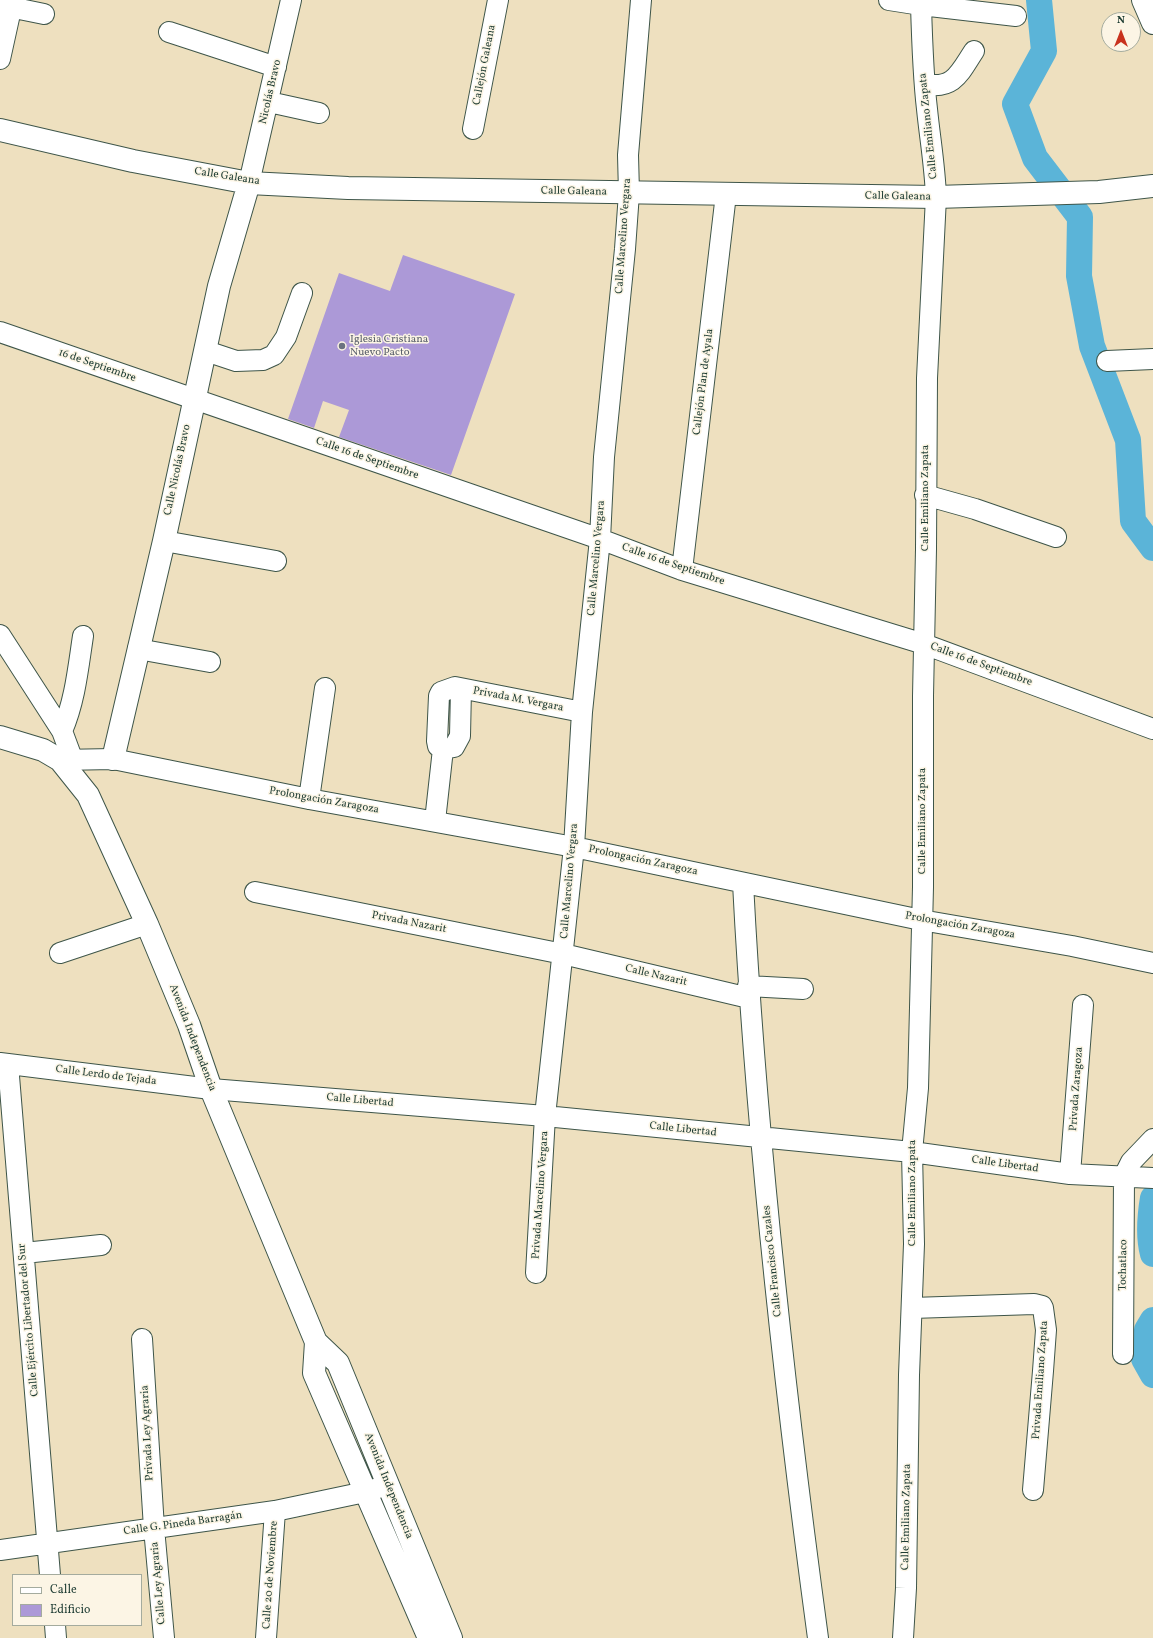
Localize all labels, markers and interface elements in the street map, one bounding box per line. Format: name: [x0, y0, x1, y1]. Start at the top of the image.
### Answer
north arrow: [1101, 12, 1141, 52]
text: N: [1117, 13, 1125, 28]
street label: Callejón Galeana: [471, 24, 499, 106]
street label: Nicolás Bravo: [257, 58, 285, 126]
street label: Calle Emiliano Zapata: [917, 72, 941, 180]
street label: Calle Galeana: [193, 165, 261, 189]
street label: Calle Marcelino Vergara: [613, 178, 635, 294]
street label: Calle Galeana: [541, 185, 607, 199]
street label: Calle Galeana: [865, 190, 931, 204]
street label: Callejón Plan de Ayala: [691, 328, 717, 436]
place label: Iglesia Cristiana Nuevo Pacto: [350, 333, 428, 359]
marker: Iglesia Cristiana Nuevo Pacto: [337, 341, 347, 351]
street label: 16 de Septiembre: [56, 347, 138, 385]
street label: Calle Nicolás Bravo: [162, 423, 194, 517]
street label: Calle 16 de Septiembre: [314, 435, 420, 483]
street label: Calle Emiliano Zapata: [919, 445, 933, 551]
street label: Calle Marcelino Vergara: [585, 500, 609, 616]
street label: Calle 16 de Septiembre: [620, 541, 726, 589]
street label: Calle 16 de Septiembre: [928, 640, 1034, 690]
street label: Privada M. Vergara: [472, 685, 564, 715]
street label: Calle Emiliano Zapata: [916, 768, 930, 874]
street label: Prolongación Zaragoza: [268, 785, 380, 817]
street label: Calle Marcelino Vergara: [558, 823, 582, 939]
street label: Prolongación Zaragoza: [587, 843, 699, 879]
street label: Privada Nazarit: [370, 909, 448, 937]
street label: Prolongación Zaragoza: [904, 910, 1016, 942]
street label: Calle Nazarit: [624, 962, 688, 990]
street label: Avenida Independencia: [166, 983, 218, 1093]
street label: Privada Zaragoza: [1067, 1046, 1087, 1132]
street label: Calle Lerdo de Tejada: [55, 1063, 157, 1089]
street label: Calle Libertad: [326, 1091, 394, 1111]
street label: Calle Libertad: [649, 1120, 717, 1140]
street label: Privada Marcelino Vergara: [530, 1130, 552, 1260]
street label: Calle Emiliano Zapata: [906, 1140, 920, 1246]
street label: Calle Libertad: [971, 1154, 1039, 1176]
street label: Calle Francisco Cazales: [761, 1205, 785, 1317]
street label: Tochatlaco: [1117, 1239, 1131, 1291]
street label: Calle Ejército Libertador del Sur: [16, 1243, 42, 1397]
street label: Privada Emiliano Zapata: [1030, 1320, 1052, 1440]
street label: Privada Ley Agraria: [139, 1385, 157, 1481]
street label: Avenida Independencia: [361, 1431, 415, 1541]
street label: Calle Emiliano Zapata: [899, 1464, 915, 1570]
street label: Calle G. Pineda Barragán: [123, 1509, 243, 1539]
street label: Calle 20 de Noviembre: [261, 1520, 281, 1630]
street label: Calle Ley Agraria: [149, 1541, 169, 1625]
legend: [12, 1574, 142, 1626]
text: Calle: [50, 1582, 77, 1598]
text: Edificio: [50, 1602, 90, 1618]

